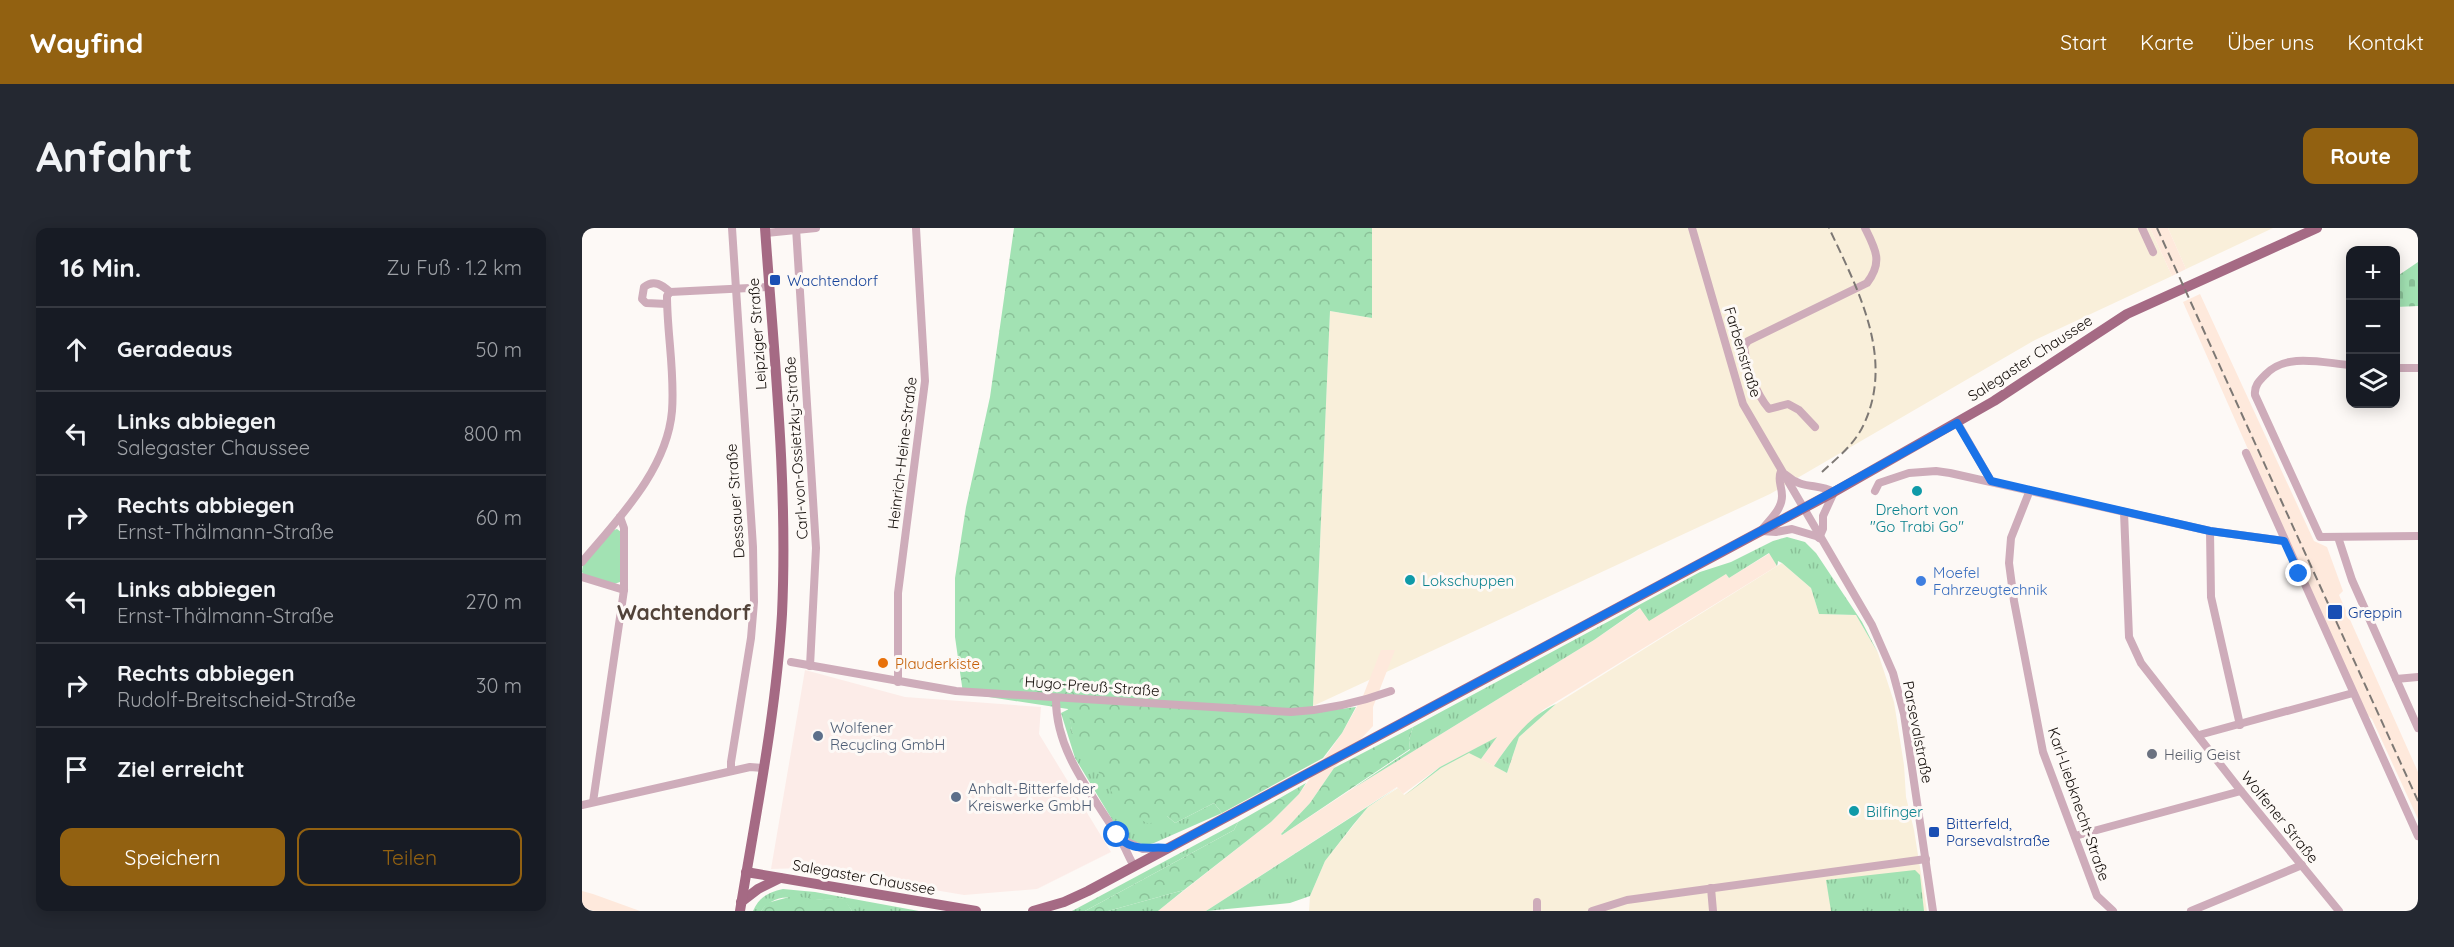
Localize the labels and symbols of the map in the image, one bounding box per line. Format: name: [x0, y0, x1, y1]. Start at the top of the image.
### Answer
place label: Wachtendorf: [787, 271, 879, 290]
marker: Wachtendorf: [768, 273, 782, 287]
street label: Leipziger Straße: [744, 277, 770, 391]
street label: Farbenstraße: [1720, 304, 1766, 400]
street label: Salegaster Chaussee: [1964, 311, 2096, 405]
street label: Carl-von-Ossietzky-Straße: [780, 356, 812, 540]
street label: Heinrich-Heine-Straße: [883, 376, 921, 530]
street label: Dessauer Straße: [722, 443, 748, 559]
marker: Drehort von "Go Trabi Go": [1910, 484, 1924, 498]
place label: Drehort von "Go Trabi Go": [1870, 500, 1964, 536]
route end: [2285, 560, 2311, 586]
place label: Moefel Fahrzeugtechnik: [1933, 563, 2048, 599]
place label: Lokschuppen: [1422, 571, 1514, 590]
marker: Lokschuppen: [1403, 573, 1417, 587]
marker: Moefel Fahrzeugtechnik: [1914, 574, 1928, 588]
district label: Wachtendorf: [617, 599, 752, 625]
marker: Greppin: [2326, 603, 2344, 621]
place label: Greppin: [2348, 603, 2402, 622]
place label: Plauderkiste: [895, 654, 980, 673]
marker: Plauderkiste: [876, 656, 890, 670]
street label: Hugo-Preuß-Straße: [1024, 672, 1160, 700]
street label: Parsevalstraße: [1899, 679, 1937, 785]
place label: Wolfener Recycling GmbH: [830, 718, 945, 754]
street label: Karl-Liebknecht-Straße: [2044, 725, 2114, 883]
marker: Wolfener Recycling GmbH: [811, 729, 825, 743]
place label: Heilig Geist: [2164, 745, 2241, 764]
marker: Heilig Geist: [2145, 747, 2159, 761]
street label: Wolfener Straße: [2237, 767, 2323, 867]
place label: Anhalt-Bitterfelder Kreiswerke GmbH: [968, 779, 1096, 815]
marker: Anhalt-Bitterfelder Kreiswerke GmbH: [949, 790, 963, 804]
place label: Bilfinger: [1866, 802, 1923, 821]
marker: Bilfinger: [1847, 804, 1861, 818]
place label: Bitterfeld, Parsevalstraße: [1946, 814, 2050, 850]
route start: [1103, 821, 1129, 847]
marker: Bitterfeld, Parsevalstraße: [1927, 825, 1941, 839]
street label: Salegaster Chaussee: [791, 855, 937, 899]

